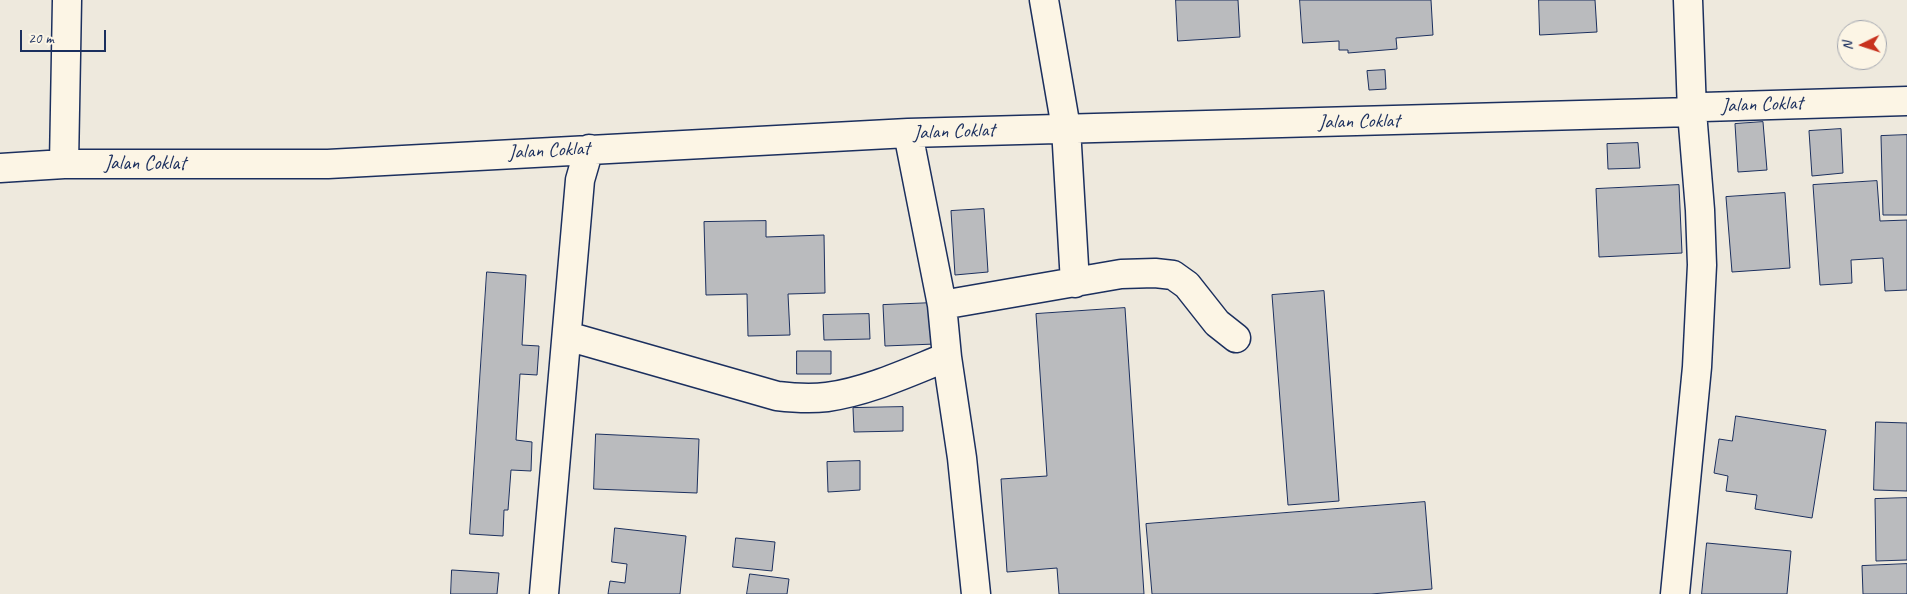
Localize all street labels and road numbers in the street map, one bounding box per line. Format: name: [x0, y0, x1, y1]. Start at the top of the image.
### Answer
street label: Jalan Coklat: [1721, 92, 1803, 118]
street label: Jalan Coklat: [1318, 109, 1400, 135]
street label: Jalan Coklat: [913, 119, 995, 145]
street label: Jalan Coklat: [508, 137, 590, 165]
street label: Jalan Coklat: [104, 152, 186, 176]

